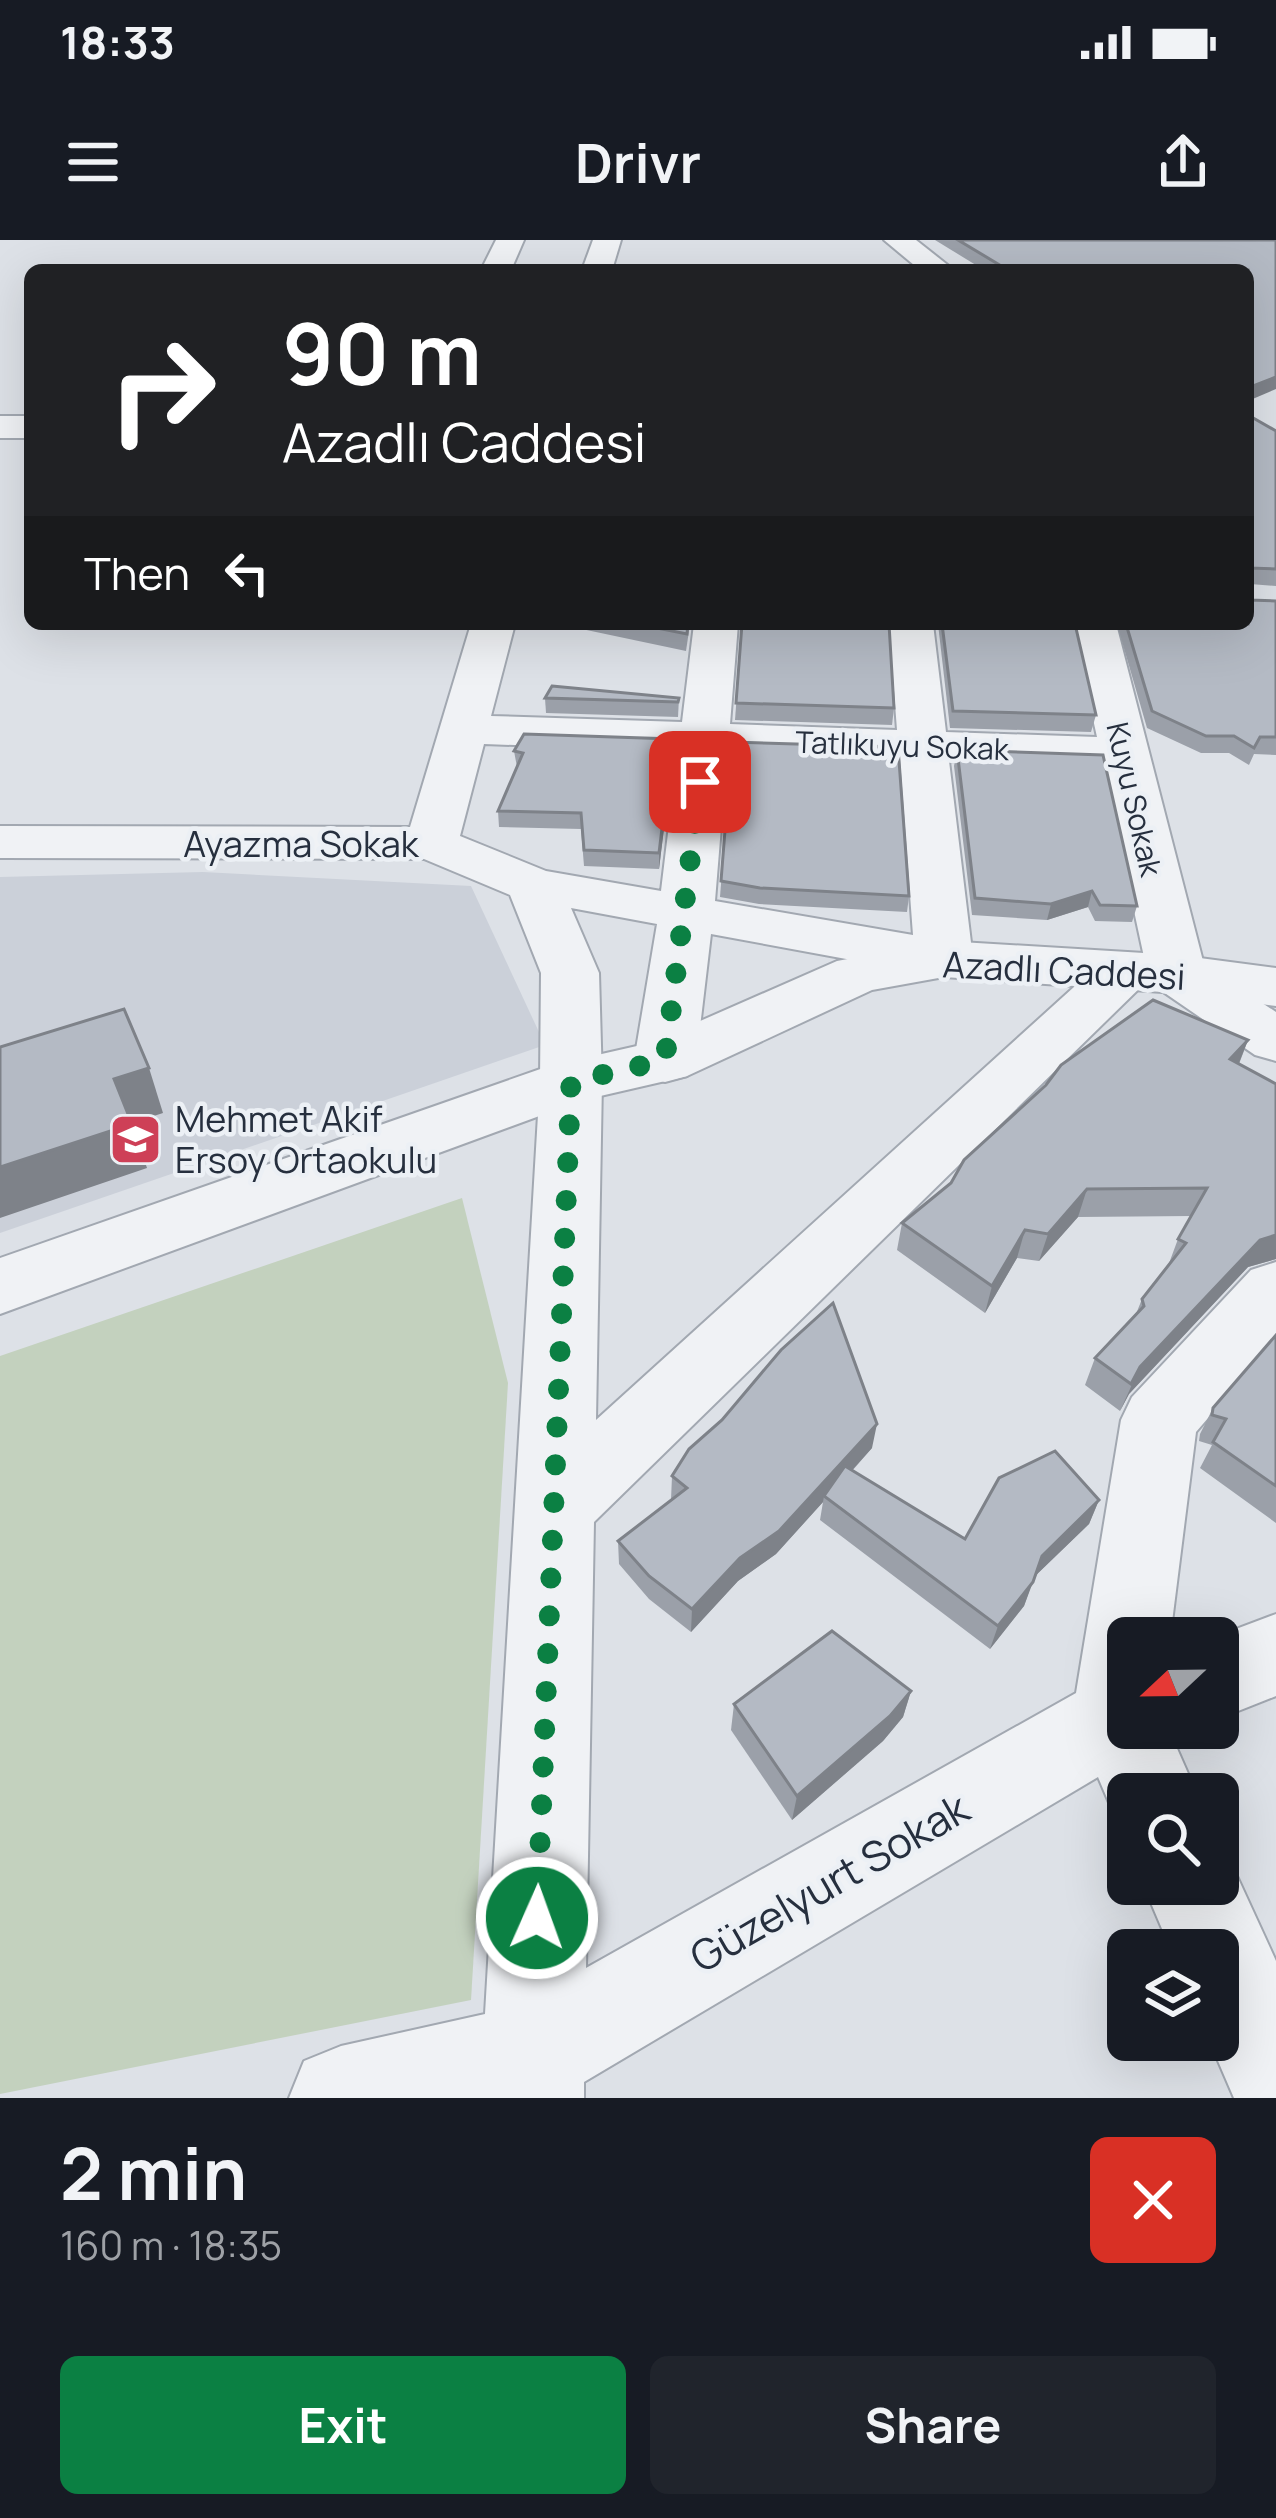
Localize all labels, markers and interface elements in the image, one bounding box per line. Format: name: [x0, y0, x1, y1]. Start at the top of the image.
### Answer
text: 18:33: [60, 11, 175, 73]
text: Drivr: [575, 125, 701, 199]
icon: menu: [60, 129, 126, 195]
icon: share: [1150, 129, 1216, 195]
text: 90 m: [282, 295, 482, 410]
icon: right: [84, 312, 240, 468]
text: Azadlı Caddesi: [282, 404, 646, 478]
icon: left: [214, 540, 280, 606]
text: Then: [84, 542, 190, 604]
street label: Kuyu Sokak: [1097, 718, 1173, 881]
street label: Tatlıkuyu Sokak: [795, 721, 1011, 769]
pin: [649, 731, 751, 833]
icon: arrive: [667, 749, 733, 815]
street label: Ayazma Sokak: [183, 819, 420, 868]
street label: Azadlı Caddesi: [941, 939, 1187, 1001]
place label: Mehmet Akif Ersoy Ortaokulu: [175, 1094, 437, 1184]
school or university icon: Mehmet Akif Ersoy Ortaokulu: [108, 1111, 164, 1167]
north arrow: [1107, 1617, 1239, 1749]
map controls: [1107, 1617, 1239, 2061]
button: search: [1107, 1773, 1239, 1905]
street label: Güzelyurt Sokak: [679, 1778, 980, 1985]
position arrow: [474, 1855, 600, 1981]
button: layers: [1107, 1929, 1239, 2061]
text: 2 min: [60, 2123, 247, 2222]
button: close: [1090, 2137, 1216, 2263]
text: 160 m · 18:35: [60, 2218, 282, 2272]
button: Exit: [60, 2356, 626, 2494]
button: Share: [650, 2356, 1216, 2494]

